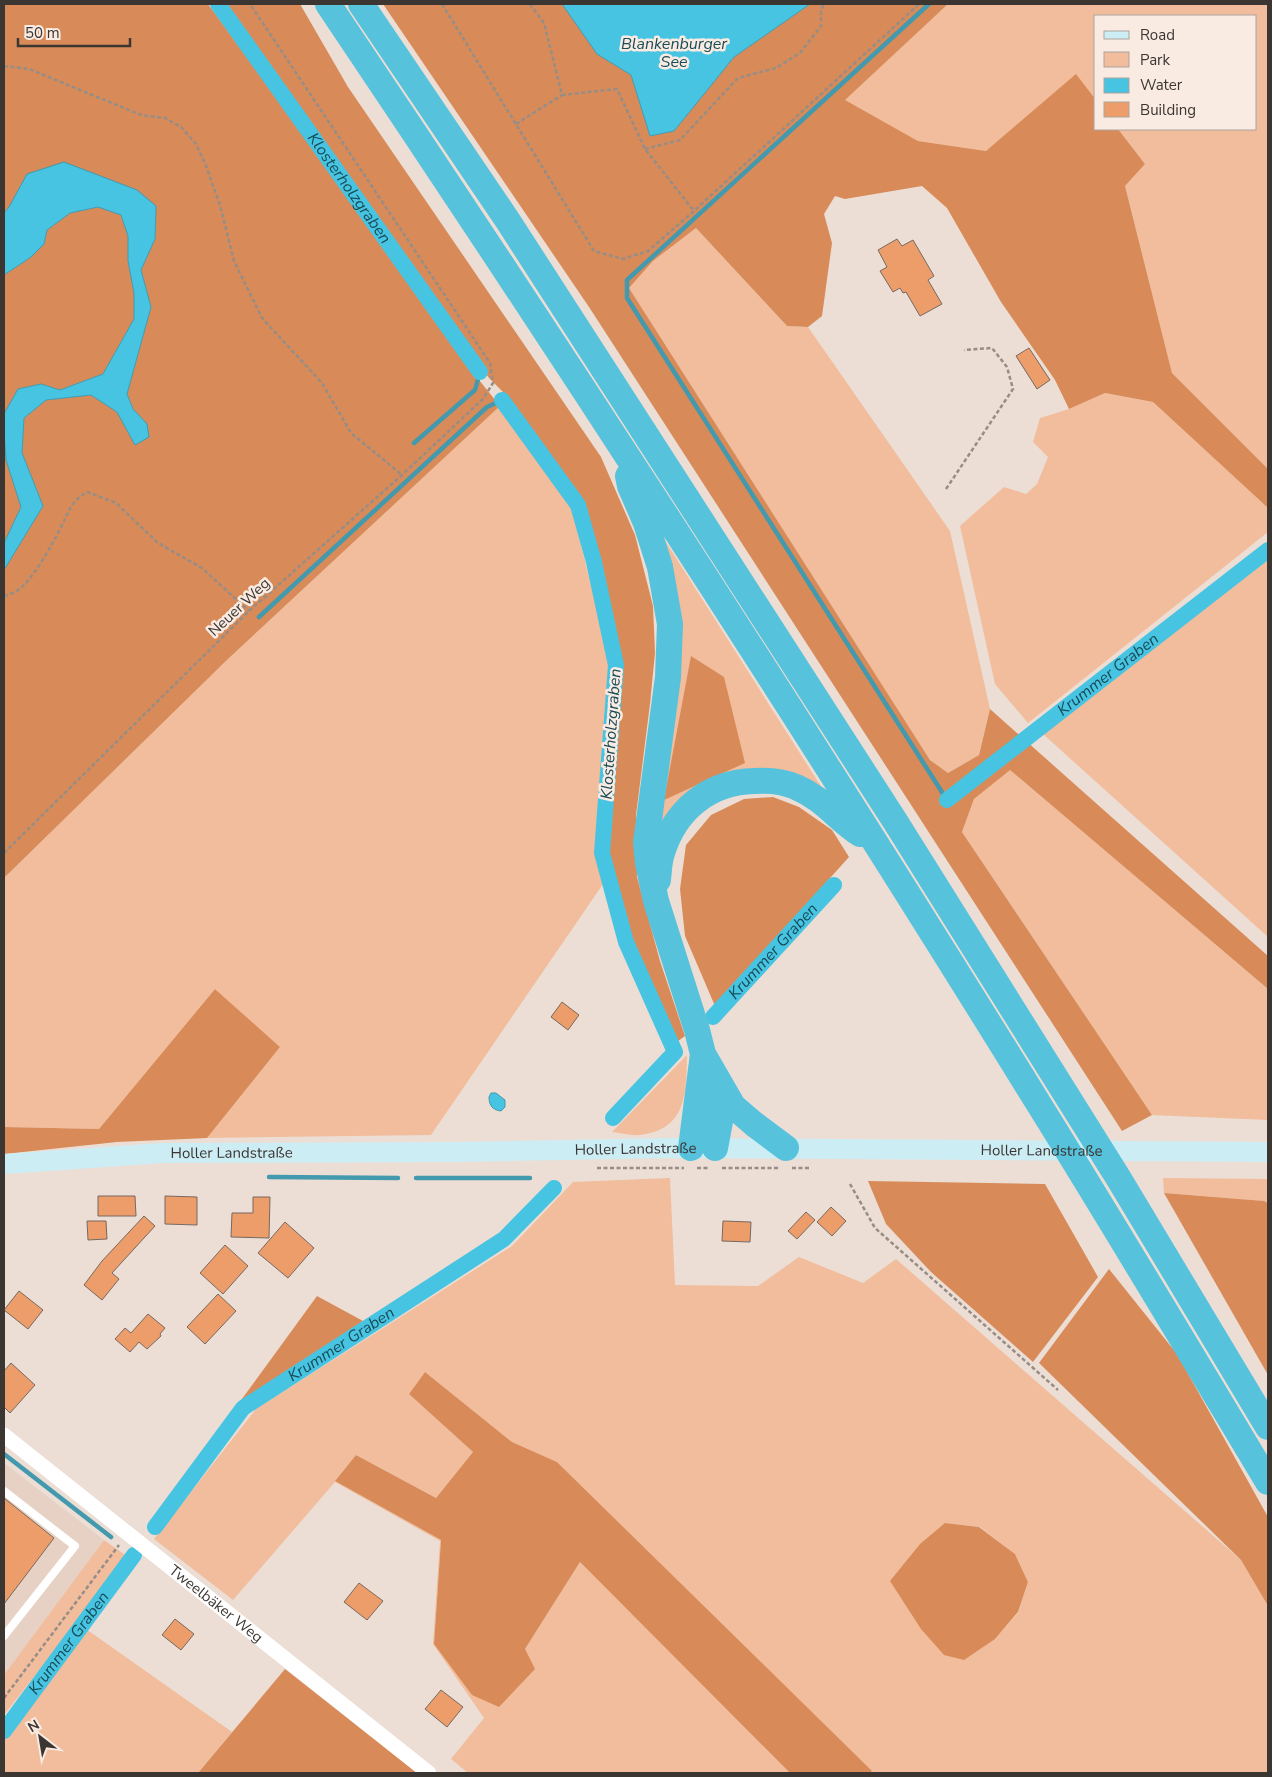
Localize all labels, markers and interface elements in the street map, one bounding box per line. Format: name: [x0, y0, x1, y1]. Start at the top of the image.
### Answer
scale bar: [18, 15, 130, 47]
legend: [1094, 15, 1257, 130]
text: 50 m: [25, 23, 60, 43]
text: Road: [1140, 25, 1175, 45]
water label: Blankenburger See: [621, 33, 728, 73]
text: Park: [1140, 50, 1170, 70]
text: Water: [1140, 75, 1183, 95]
text: Building: [1140, 100, 1196, 120]
water label: Klosterholzgraben: [302, 128, 396, 248]
street label: Neuer Weg: [204, 573, 274, 641]
water label: Krummer Graben: [1053, 628, 1163, 721]
water label: Klosterholzgraben: [595, 668, 627, 800]
water label: Krummer Graben: [723, 899, 823, 1004]
street label: Holler Landstraße: [574, 1138, 697, 1160]
street label: Holler Landstraße: [980, 1140, 1103, 1161]
street label: Holler Landstraße: [171, 1143, 293, 1163]
water label: Krummer Graben: [284, 1302, 399, 1387]
street label: Tweelbäker Weg: [165, 1560, 267, 1647]
water label: Krummer Graben: [23, 1587, 114, 1699]
north arrow: [15, 1712, 65, 1762]
text: N: [24, 1715, 43, 1737]

